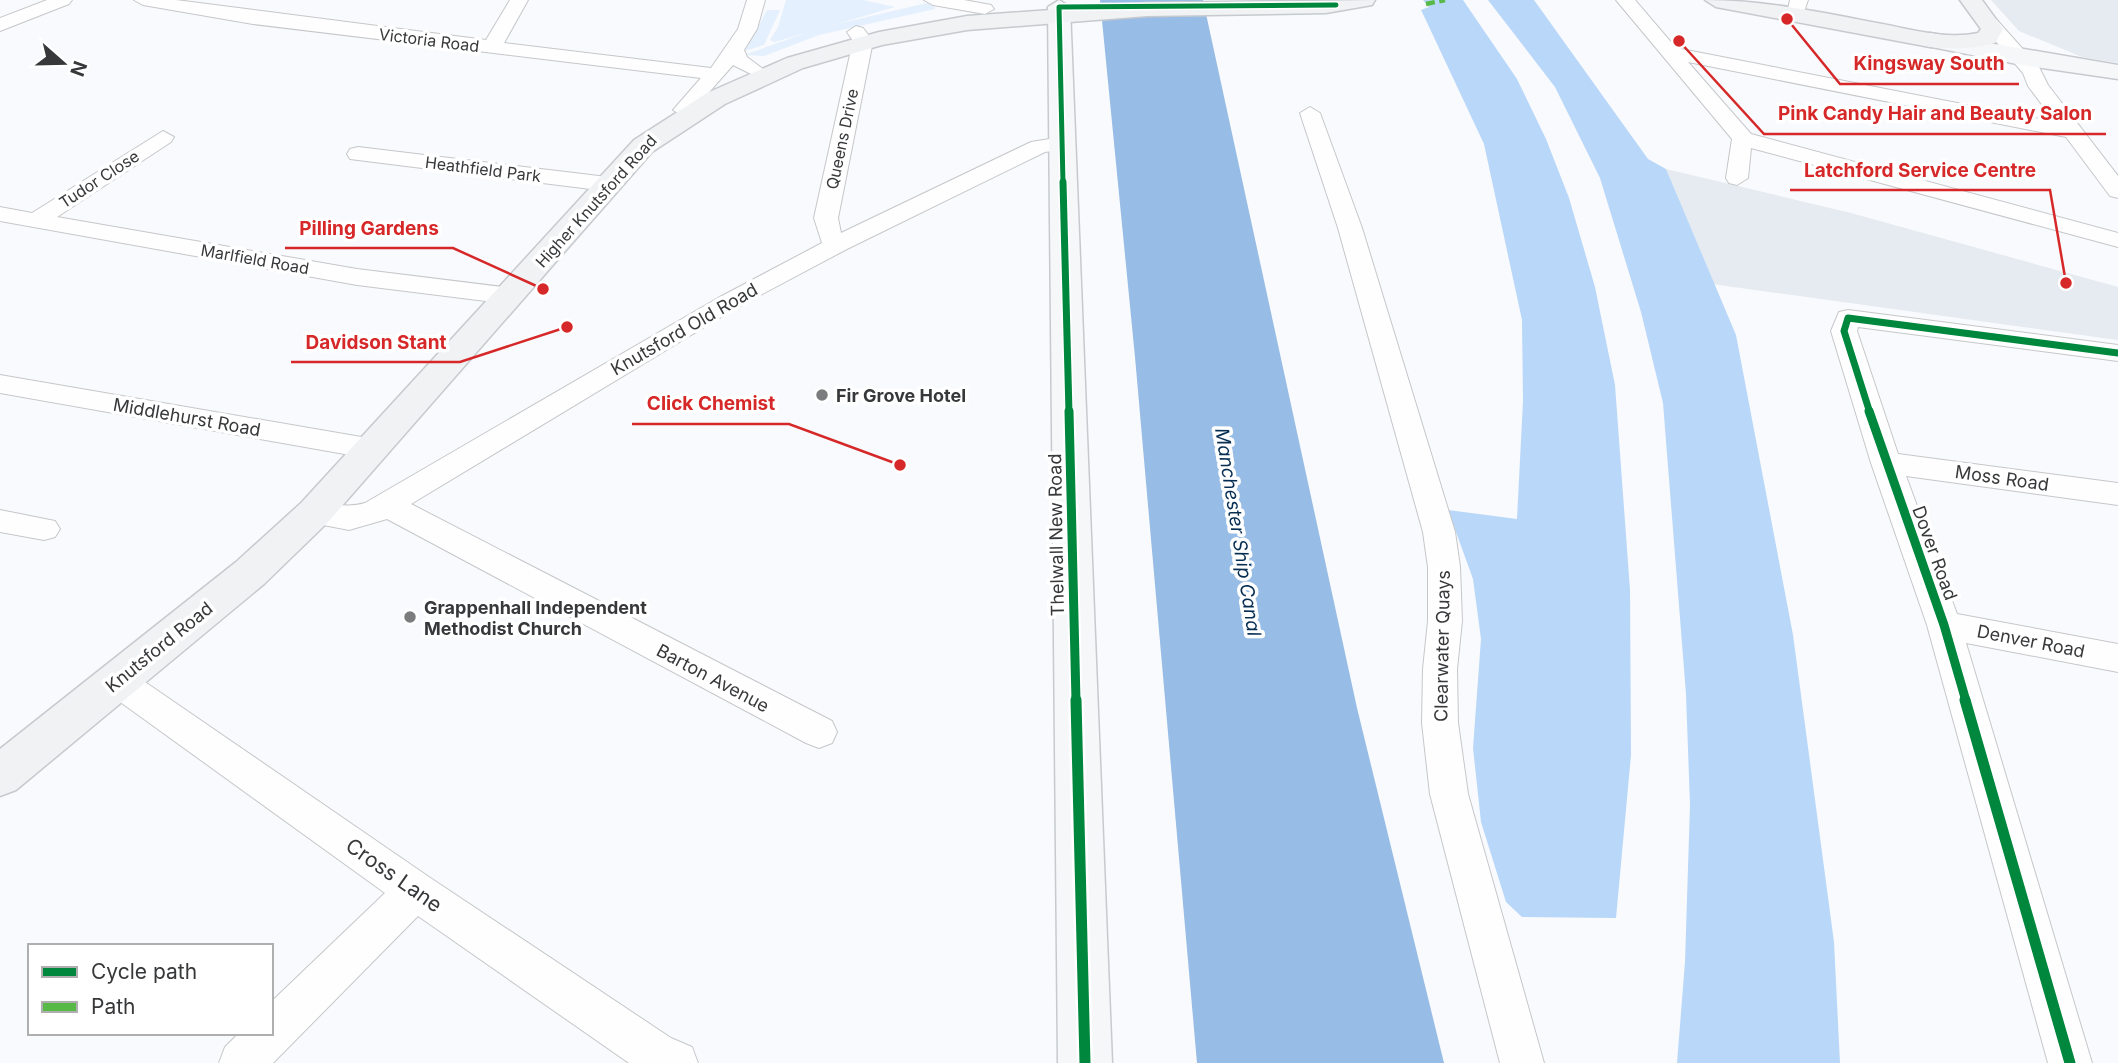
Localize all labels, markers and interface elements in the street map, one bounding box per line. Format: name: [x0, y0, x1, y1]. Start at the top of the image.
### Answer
street label: Victoria Road: [378, 24, 480, 56]
north arrow: [28, 28, 98, 98]
callout: Kingsway South: [1840, 44, 2019, 84]
text: Kingsway South: [1854, 52, 2004, 75]
text: N: [65, 58, 92, 79]
street label: Queens Drive: [822, 87, 862, 191]
callout: Pink Candy Hair and Beauty Salon: [1764, 94, 2106, 134]
text: Pink Candy Hair and Beauty Salon: [1778, 102, 2092, 125]
street label: Higher Knutsford Road: [531, 130, 661, 272]
street label: Tudor Close: [55, 146, 143, 212]
callout: Latchford Service Centre: [1790, 150, 2050, 190]
street label: Heathfield Park: [424, 152, 542, 186]
text: Latchford Service Centre: [1804, 159, 2036, 182]
callout: Pilling Gardens: [285, 208, 453, 248]
text: Pilling Gardens: [299, 217, 439, 240]
street label: Marlfield Road: [199, 240, 311, 278]
street label: Knutsford Old Road: [607, 278, 761, 380]
callout: Davidson Stant: [291, 322, 460, 362]
text: Davidson Stant: [306, 331, 446, 354]
callout: Click Chemist: [632, 384, 789, 424]
place label: Fir Grove Hotel: [836, 385, 966, 406]
marker: Fir Grove Hotel: [814, 387, 830, 403]
text: Click Chemist: [647, 392, 775, 415]
street label: Middlehurst Road: [112, 394, 262, 440]
water label: Manchester Ship Canal: [1210, 426, 1266, 638]
street label: Thelwall New Road: [1044, 453, 1068, 617]
street label: Moss Road: [1954, 461, 2050, 495]
street label: Dover Road: [1908, 503, 1962, 603]
street label: Clearwater Quays: [1430, 570, 1454, 722]
street label: Knutsford Road: [101, 597, 217, 697]
place label: Grappenhall Independent Methodist Church: [424, 597, 647, 639]
marker: Grappenhall Independent Methodist Church: [402, 609, 418, 625]
street label: Denver Road: [1975, 620, 2087, 662]
street label: Barton Avenue: [653, 640, 773, 716]
street label: Cross Lane: [341, 833, 447, 917]
legend: [28, 944, 273, 1035]
text: Cycle path: [91, 959, 197, 984]
text: Path: [91, 994, 136, 1019]

